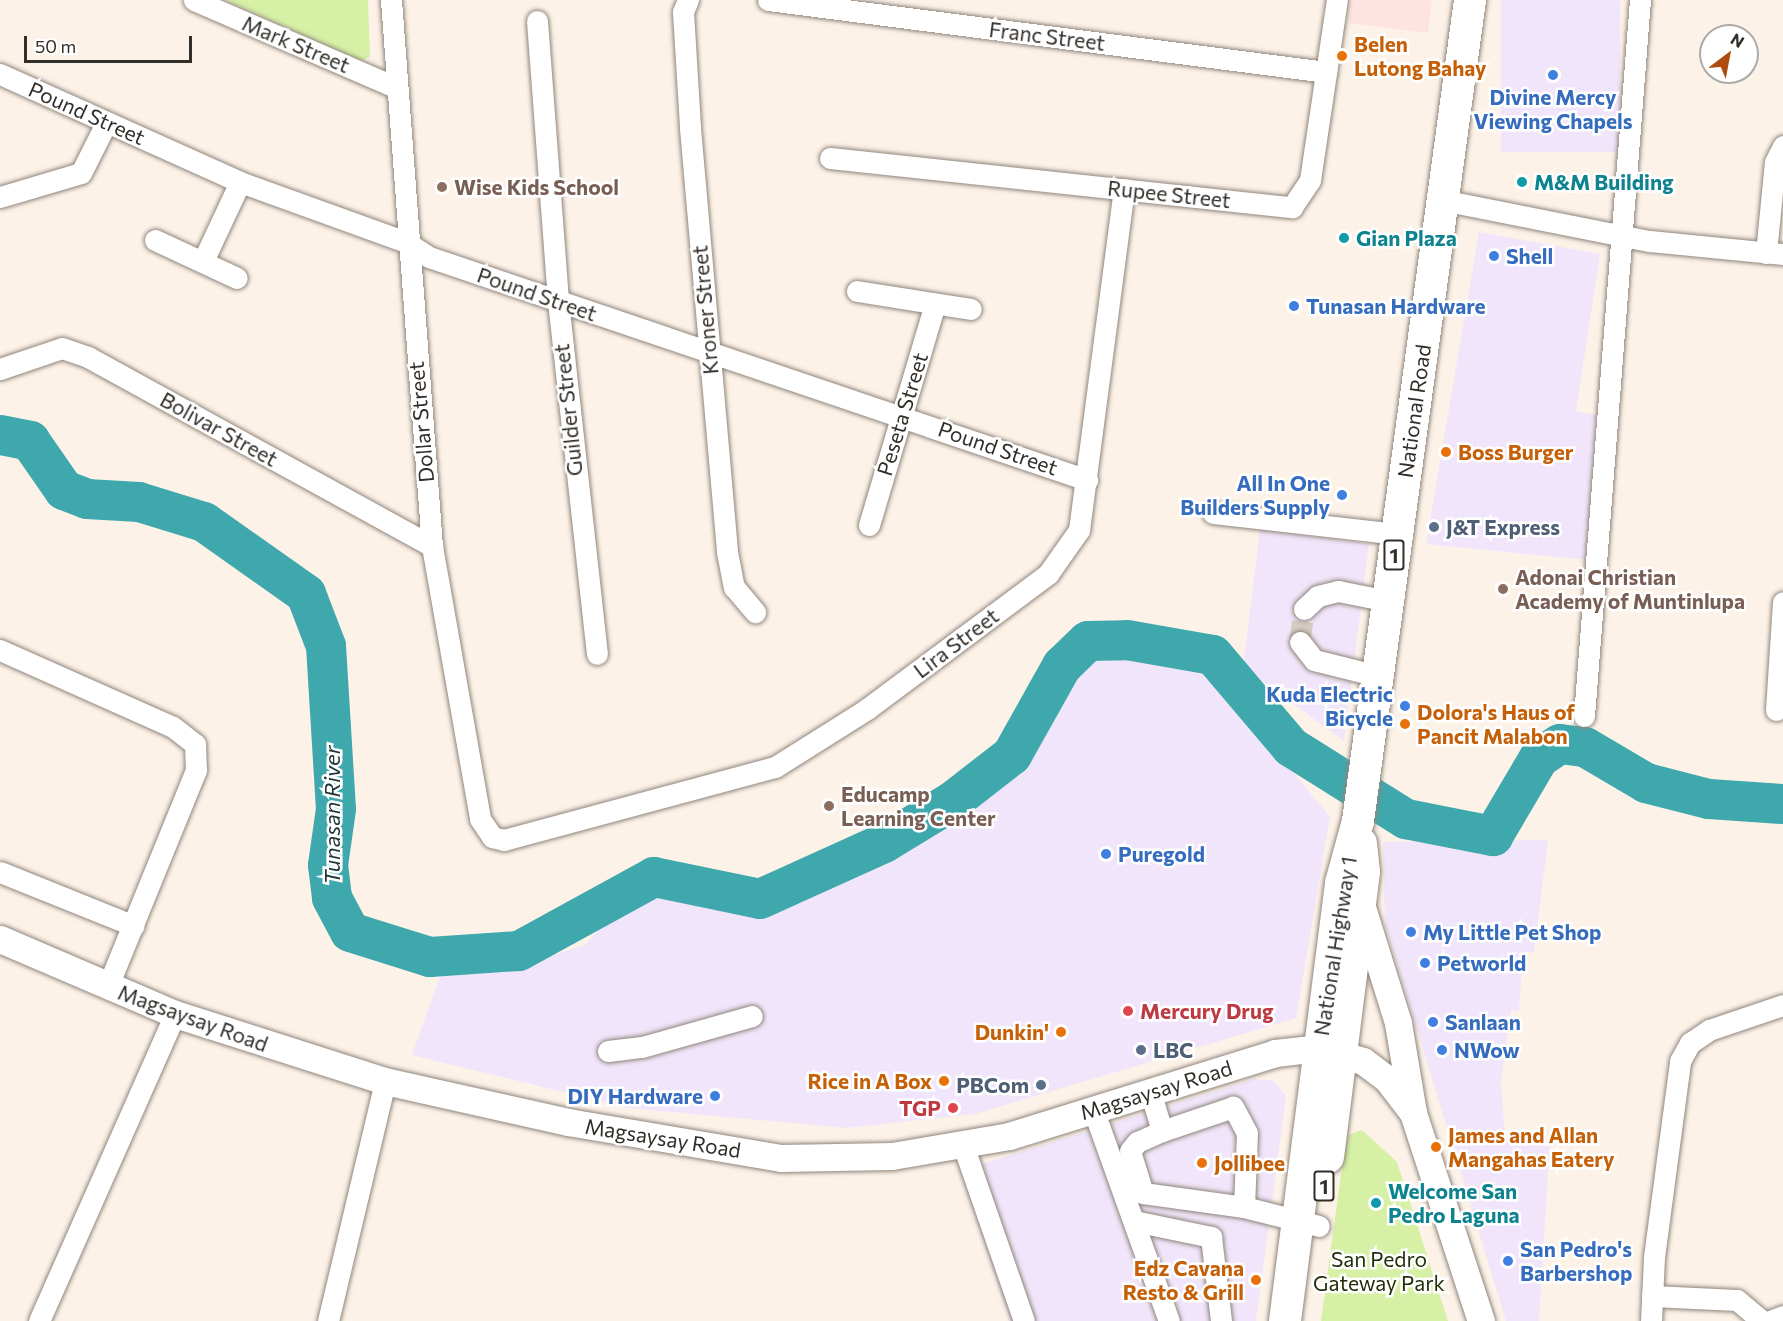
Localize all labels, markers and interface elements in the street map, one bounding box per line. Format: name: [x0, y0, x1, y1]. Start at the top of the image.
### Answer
street label: Mark Street: [239, 10, 353, 78]
street label: Franc Street: [988, 16, 1106, 56]
scale bar: [27, 24, 195, 62]
north arrow: [1699, 24, 1759, 84]
text: N: [1728, 29, 1748, 51]
place label: Belen Lutong Bahay: [1354, 31, 1487, 81]
text: 50 m: [35, 35, 76, 57]
marker: Belen Lutong Bahay: [1335, 49, 1349, 63]
marker: Divine Mercy Viewing Chapels: [1546, 68, 1560, 82]
street label: Pound Street: [25, 76, 149, 150]
place label: Divine Mercy Viewing Chapels: [1473, 84, 1633, 134]
place label: M&M Building: [1534, 169, 1674, 195]
place label: Wise Kids School: [454, 174, 619, 200]
street label: Rupee Street: [1106, 175, 1232, 213]
marker: M&M Building: [1515, 175, 1529, 189]
marker: Wise Kids School: [435, 180, 449, 194]
place label: Gian Plaza: [1356, 225, 1457, 251]
marker: Gian Plaza: [1337, 231, 1351, 245]
place label: Shell: [1506, 243, 1553, 269]
street label: Kroner Street: [687, 244, 723, 376]
marker: Shell: [1487, 249, 1501, 263]
street label: Pound Street: [474, 262, 600, 326]
place label: Tunasan Hardware: [1306, 293, 1486, 319]
marker: Tunasan Hardware: [1287, 299, 1301, 313]
street label: Guilder Street: [549, 343, 587, 477]
street label: National Road: [1392, 343, 1436, 479]
street label: Peseta Street: [871, 349, 933, 479]
street label: Dollar Street: [403, 360, 439, 484]
street label: Bolivar Street: [156, 386, 282, 472]
street label: Pound Street: [935, 416, 1061, 480]
place label: Boss Burger: [1458, 439, 1573, 465]
marker: Boss Burger: [1439, 445, 1453, 459]
place label: All In One Builders Supply: [1180, 470, 1330, 520]
marker: All In One Builders Supply: [1335, 488, 1349, 502]
place label: J&T Express: [1446, 514, 1560, 540]
marker: J&T Express: [1427, 520, 1441, 534]
road number: 1: [1382, 538, 1406, 572]
place label: Adonai Christian Academy of Muntinlupa: [1515, 564, 1745, 614]
marker: Adonai Christian Academy of Muntinlupa: [1496, 582, 1510, 596]
street label: Lira Street: [909, 603, 1003, 683]
place label: Kuda Electric Bicycle: [1266, 681, 1393, 731]
marker: Kuda Electric Bicycle: [1398, 699, 1412, 713]
place label: Dolora's Haus of Pancit Malabon: [1417, 699, 1575, 749]
marker: Dolora's Haus of Pancit Malabon: [1398, 717, 1412, 731]
water label: Tunasan River: [319, 746, 345, 884]
place label: Educamp Learning Center: [841, 781, 996, 831]
marker: Educamp Learning Center: [822, 799, 836, 813]
place label: Puregold: [1118, 841, 1205, 867]
marker: Puregold: [1099, 847, 1113, 861]
street label: National Highway 1: [1308, 855, 1362, 1037]
place label: My Little Pet Shop: [1423, 919, 1602, 945]
marker: My Little Pet Shop: [1404, 925, 1418, 939]
place label: Petworld: [1437, 950, 1526, 976]
marker: Petworld: [1418, 956, 1432, 970]
street label: Magsaysay Road: [115, 979, 271, 1057]
place label: Mercury Drug: [1140, 998, 1273, 1024]
marker: Mercury Drug: [1121, 1004, 1135, 1018]
place label: Sanlaan: [1445, 1009, 1521, 1035]
marker: Sanlaan: [1426, 1015, 1440, 1029]
place label: Dunkin': [975, 1019, 1049, 1045]
marker: Dunkin': [1054, 1025, 1068, 1039]
place label: LBC: [1153, 1037, 1193, 1063]
place label: NWow: [1454, 1037, 1520, 1063]
marker: LBC: [1134, 1043, 1148, 1057]
marker: NWow: [1435, 1043, 1449, 1057]
street label: Magsaysay Road: [1077, 1055, 1235, 1125]
place label: Rice in A Box: [807, 1068, 932, 1094]
place label: PBCom: [956, 1072, 1029, 1098]
marker: Rice in A Box: [937, 1074, 951, 1088]
marker: PBCom: [1034, 1078, 1048, 1092]
place label: DIY Hardware: [567, 1083, 703, 1109]
marker: DIY Hardware: [708, 1089, 722, 1103]
place label: TGP: [899, 1095, 941, 1121]
marker: TGP: [946, 1101, 960, 1115]
street label: Magsaysay Road: [583, 1113, 743, 1163]
place label: James and Allan Mangahas Eatery: [1448, 1122, 1614, 1172]
marker: James and Allan Mangahas Eatery: [1429, 1140, 1443, 1154]
place label: Jollibee: [1214, 1150, 1285, 1176]
marker: Jollibee: [1195, 1156, 1209, 1170]
road number: 1: [1312, 1169, 1336, 1203]
place label: Welcome San Pedro Laguna: [1388, 1178, 1520, 1228]
marker: Welcome San Pedro Laguna: [1369, 1196, 1383, 1210]
place label: San Pedro's Barbershop: [1520, 1236, 1632, 1286]
park label: San Pedro Gateway Park: [1313, 1246, 1445, 1296]
marker: San Pedro's Barbershop: [1501, 1254, 1515, 1268]
place label: Edz Cavana Resto & Grill: [1123, 1255, 1244, 1305]
marker: Edz Cavana Resto & Grill: [1249, 1273, 1263, 1287]

